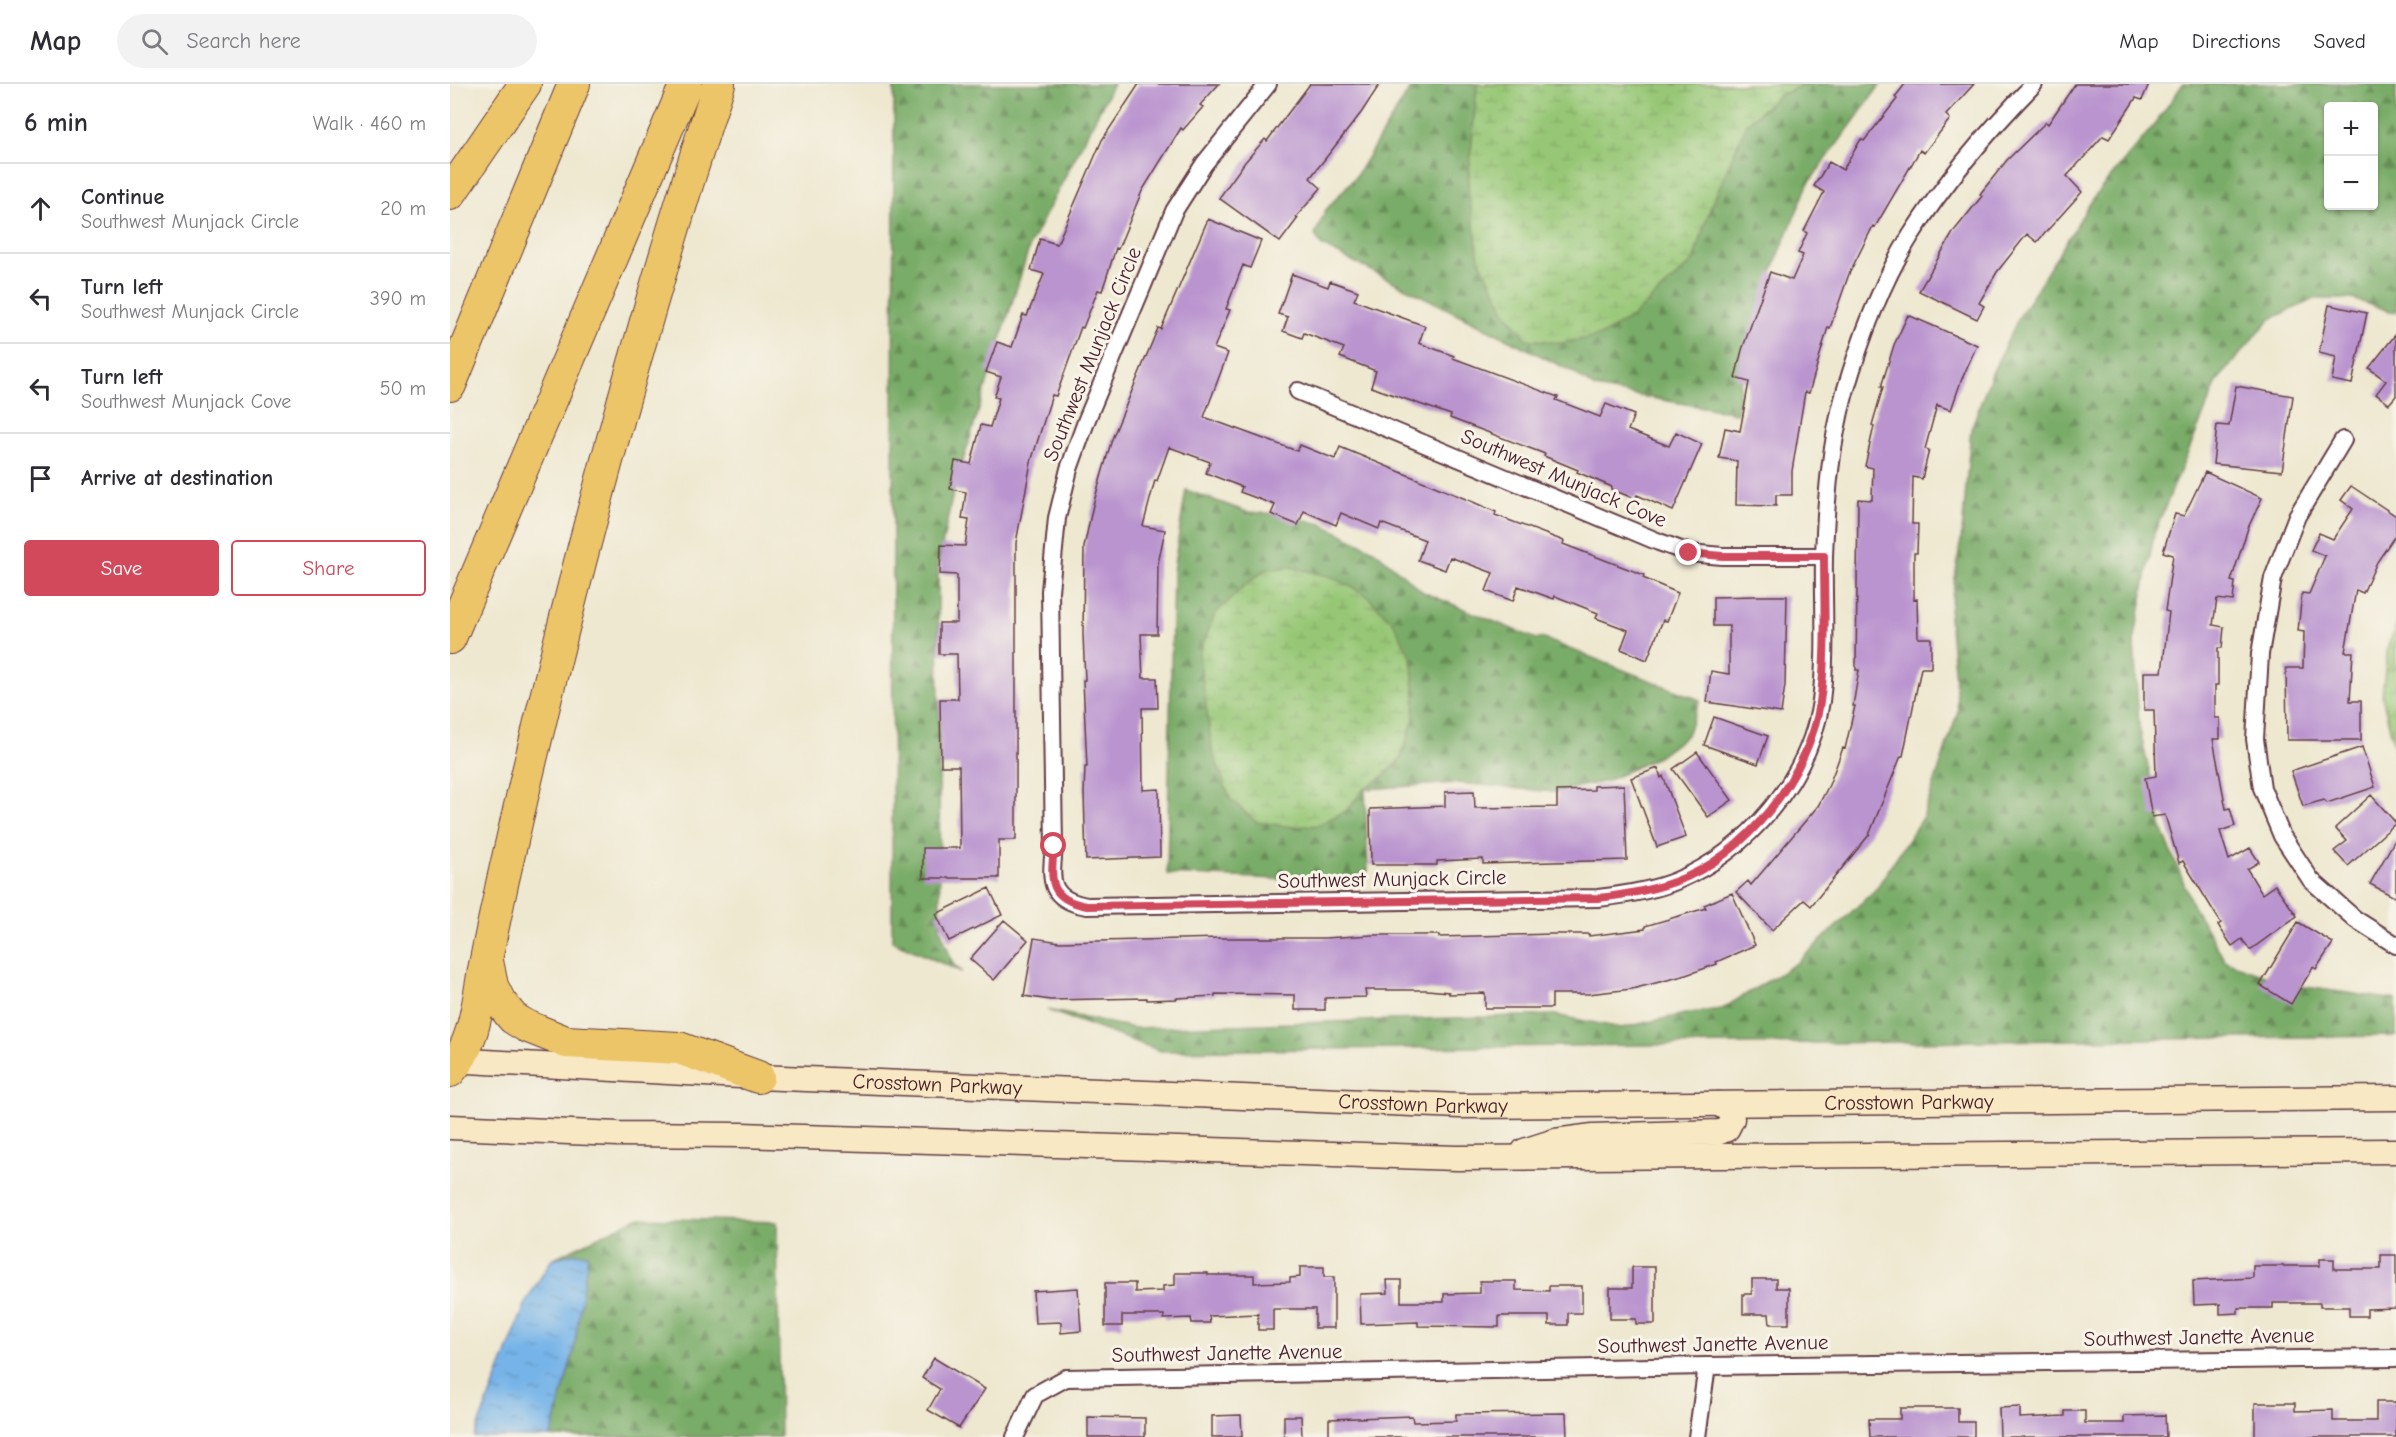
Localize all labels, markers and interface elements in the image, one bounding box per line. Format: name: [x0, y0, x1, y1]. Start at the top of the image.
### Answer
search box: [117, 14, 537, 68]
text: Map: [30, 25, 81, 57]
icon: search: [138, 25, 171, 58]
text: Search here: [186, 28, 301, 54]
text: Map: [2119, 29, 2159, 53]
text: Directions: [2192, 29, 2281, 53]
text: Saved: [2314, 29, 2366, 53]
map controls: [2324, 102, 2378, 210]
button: +: [2324, 102, 2378, 156]
text: 6 min: [24, 108, 88, 138]
text: Walk · 460 m: [313, 112, 426, 135]
button: −: [2324, 156, 2378, 210]
text: Continue: [81, 184, 164, 210]
icon: ahead: [24, 192, 57, 225]
text: 20 m: [380, 197, 426, 220]
text: Southwest Munjack Circle: [81, 210, 299, 233]
street label: Southwest Munjack Circle: [1038, 243, 1146, 465]
text: Turn left: [81, 274, 163, 300]
icon: left: [24, 282, 57, 315]
text: 390 m: [370, 287, 426, 310]
text: Southwest Munjack Circle: [81, 300, 299, 323]
text: Turn left: [81, 364, 163, 390]
icon: left: [24, 372, 57, 405]
text: 50 m: [380, 377, 426, 400]
text: Southwest Munjack Cove: [81, 390, 291, 413]
street label: Southwest Munjack Cove: [1458, 424, 1670, 532]
icon: arrive: [24, 462, 57, 495]
text: Arrive at destination: [81, 465, 273, 491]
route end: [1675, 539, 1701, 565]
button: Save: [24, 540, 219, 596]
button: Share: [231, 540, 426, 596]
route start: [1040, 832, 1066, 858]
street label: Southwest Munjack Circle: [1277, 865, 1507, 893]
street label: Crosstown Parkway: [852, 1069, 1023, 1100]
street label: Crosstown Parkway: [1338, 1089, 1508, 1118]
street label: Crosstown Parkway: [1824, 1089, 1994, 1115]
street label: Southwest Janette Avenue: [2084, 1323, 2314, 1351]
street label: Southwest Janette Avenue: [1598, 1330, 1828, 1358]
street label: Southwest Janette Avenue: [1112, 1339, 1342, 1367]

